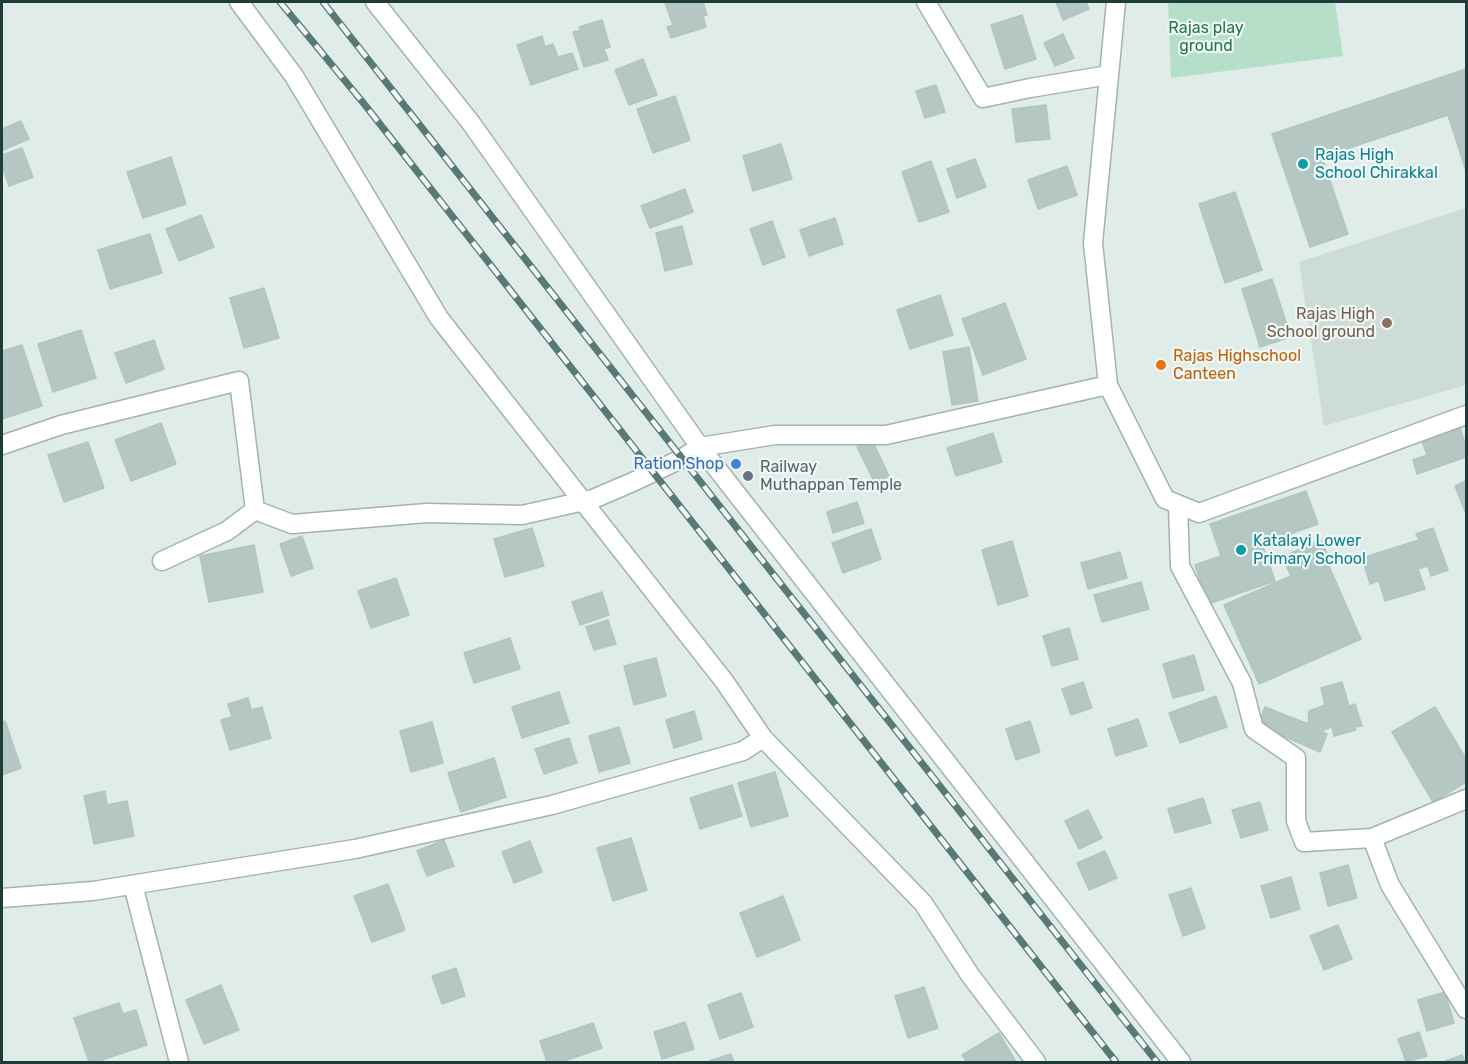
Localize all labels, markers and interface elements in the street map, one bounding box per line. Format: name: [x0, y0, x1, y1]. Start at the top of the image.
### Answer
park label: Rajas play ground: [1168, 18, 1244, 56]
place label: Rajas High School Chirakkal: [1315, 145, 1438, 183]
marker: Rajas High School Chirakkal: [1296, 157, 1310, 171]
place label: Rajas High School ground: [1267, 304, 1375, 342]
marker: Rajas High School ground: [1380, 316, 1394, 330]
place label: Rajas Highschool Canteen: [1173, 346, 1301, 384]
marker: Rajas Highschool Canteen: [1154, 358, 1168, 372]
place label: Ration Shop: [633, 454, 724, 474]
marker: Ration Shop: [729, 457, 743, 471]
place label: Railway Muthappan Temple: [760, 457, 902, 495]
marker: Railway Muthappan Temple: [741, 469, 755, 483]
place label: Katalayi Lower Primary School: [1253, 531, 1366, 569]
marker: Katalayi Lower Primary School: [1234, 543, 1248, 557]

